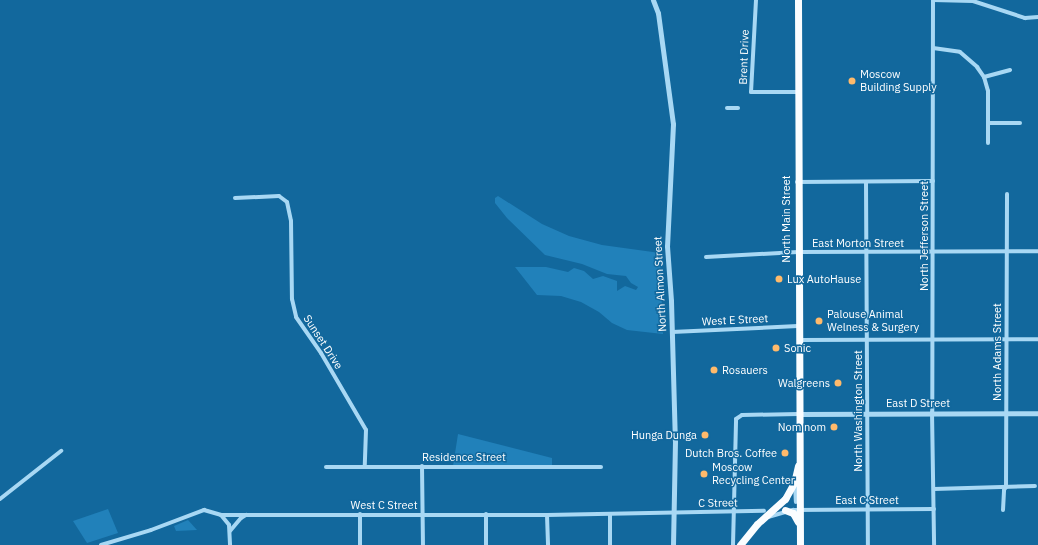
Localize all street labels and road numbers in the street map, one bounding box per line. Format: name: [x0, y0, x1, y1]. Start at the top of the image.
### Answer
street label: Brent Drive: [736, 29, 752, 85]
street label: North Main Street: [779, 175, 793, 263]
street label: North Jefferson Street: [917, 181, 931, 291]
street label: North Almon Street: [651, 236, 669, 332]
street label: East Morton Street: [812, 236, 904, 250]
street label: North Adams Street: [990, 303, 1004, 401]
street label: Sunset Drive: [301, 312, 345, 372]
street label: West E Street: [701, 312, 769, 328]
street label: North Washington Street: [851, 350, 865, 472]
street label: East D Street: [886, 396, 950, 410]
street label: Residence Street: [422, 450, 506, 464]
street label: East C Street: [835, 493, 899, 507]
street label: C Street: [698, 496, 738, 510]
street label: West C Street: [350, 498, 418, 512]

